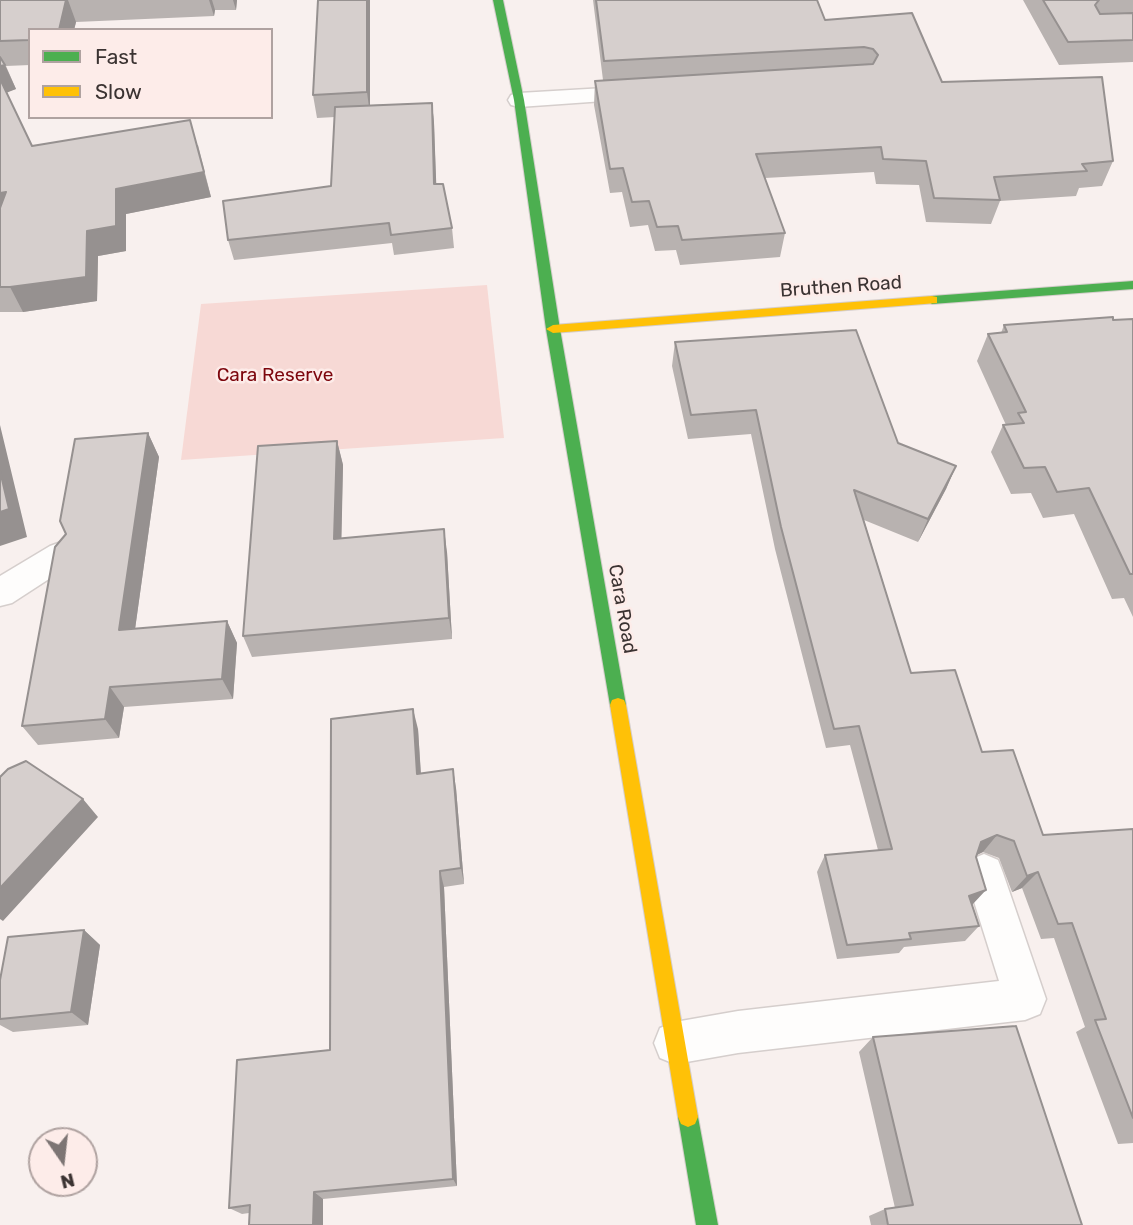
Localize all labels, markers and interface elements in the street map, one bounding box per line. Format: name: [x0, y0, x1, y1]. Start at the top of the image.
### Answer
legend: [28, 28, 273, 119]
text: Fast: [95, 44, 137, 69]
text: Slow: [95, 79, 142, 104]
street label: Bruthen Road: [779, 271, 903, 303]
park label: Cara Reserve: [217, 365, 333, 387]
street label: Cara Road: [603, 563, 641, 655]
north arrow: [28, 1127, 98, 1197]
text: N: [58, 1168, 77, 1194]

